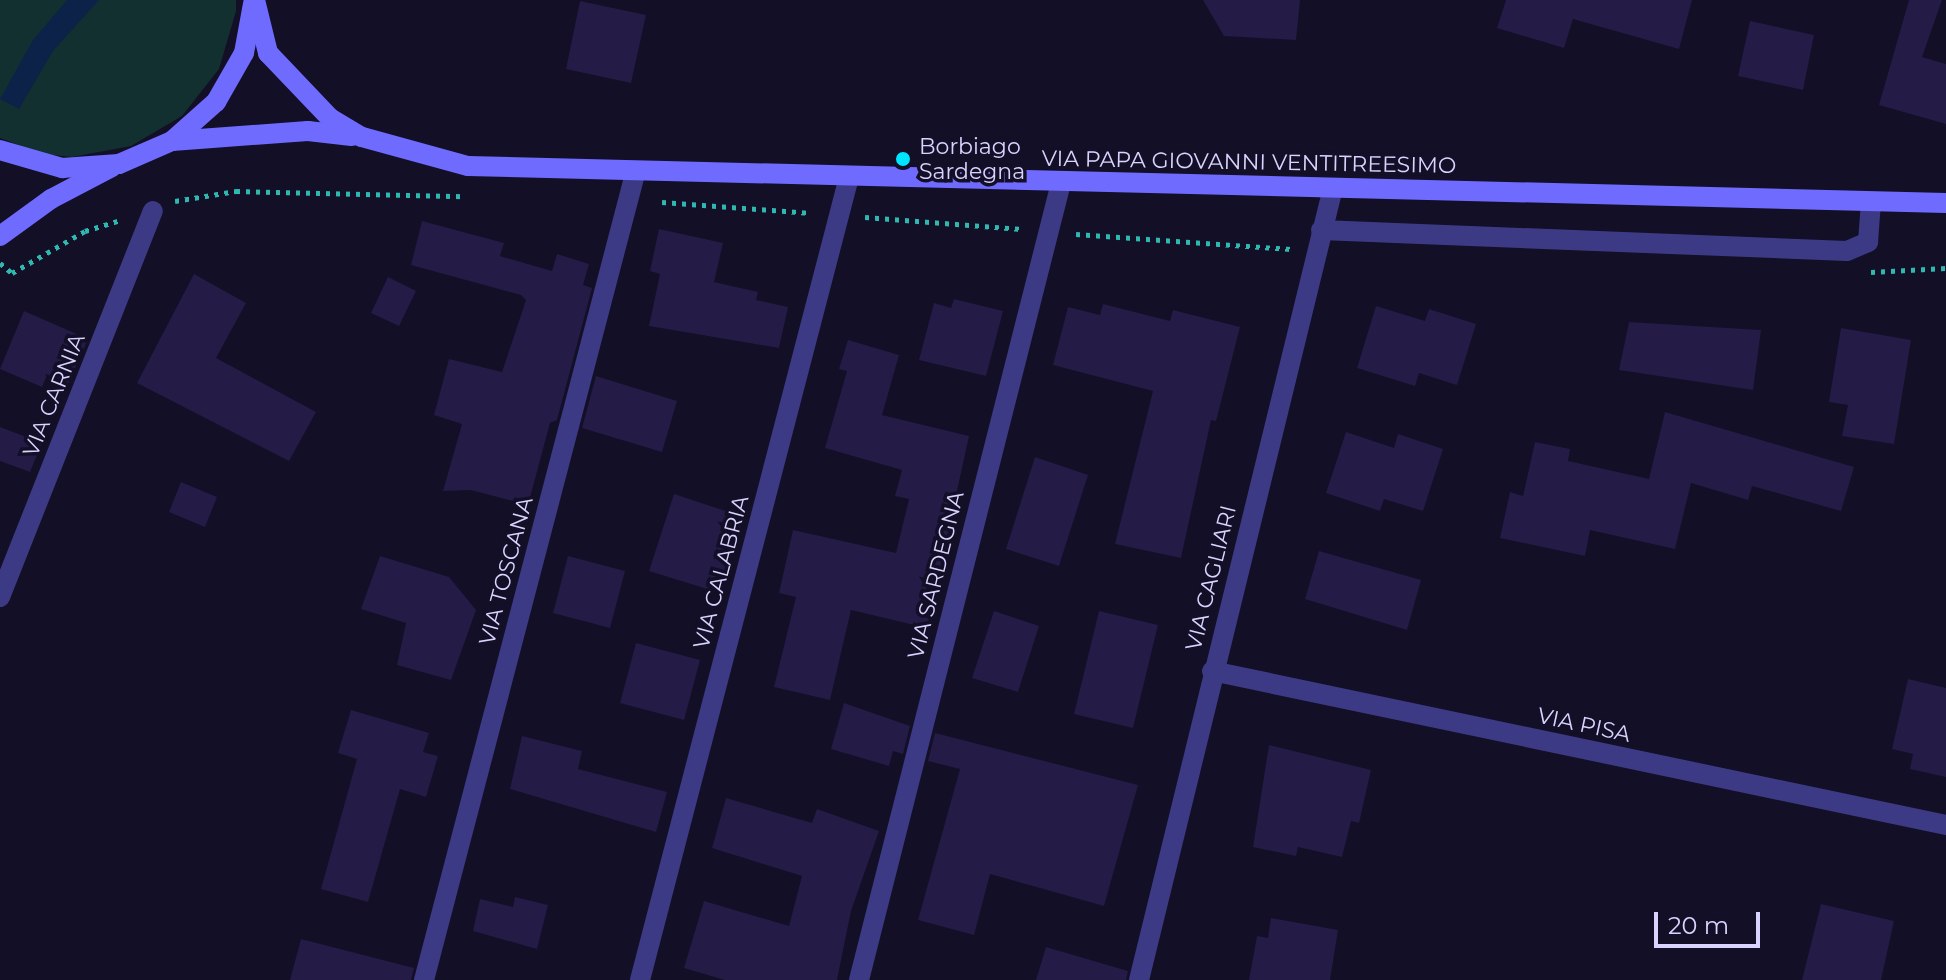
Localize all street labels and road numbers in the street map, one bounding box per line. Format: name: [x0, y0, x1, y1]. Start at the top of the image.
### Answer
street label: VIA PAPA GIOVANNI VENTITREESIMO: [1041, 145, 1457, 179]
street label: VIA CARNIA: [17, 330, 91, 460]
street label: VIA SARDEGNA: [902, 488, 970, 662]
street label: VIA CALABRIA: [688, 492, 754, 652]
street label: VIA TOSCANA: [474, 494, 538, 648]
street label: VIA CAGLIARI: [1180, 503, 1242, 653]
street label: VIA PISA: [1535, 702, 1633, 748]

